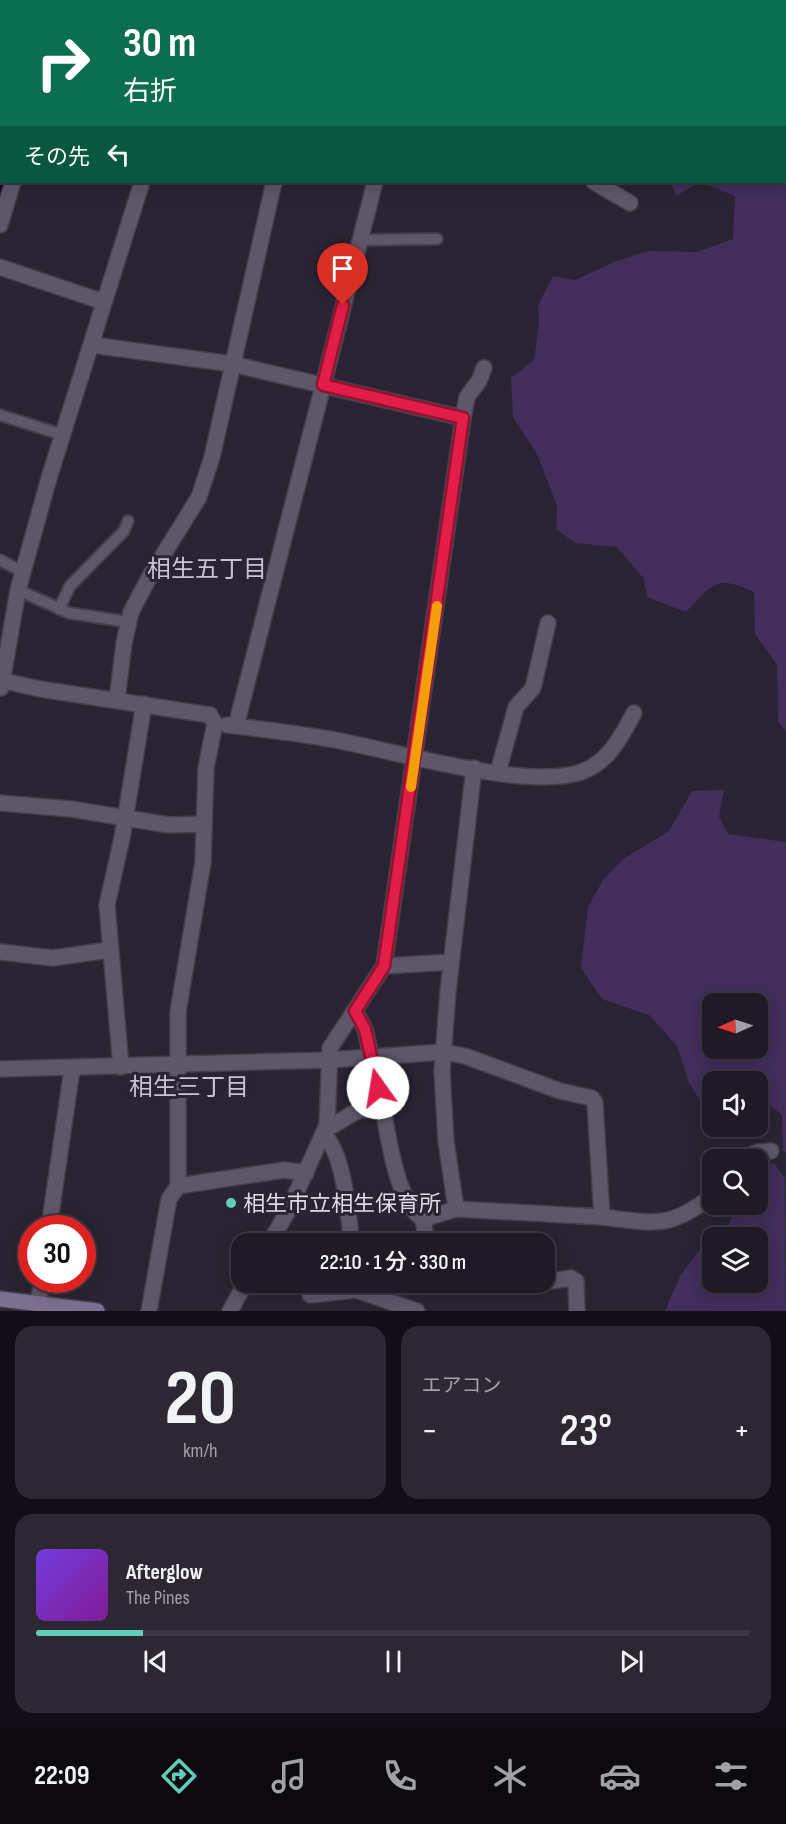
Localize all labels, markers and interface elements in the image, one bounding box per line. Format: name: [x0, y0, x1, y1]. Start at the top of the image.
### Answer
text: 30 m: [123, 18, 196, 69]
icon: right: [24, 24, 102, 102]
text: 右折: [123, 76, 177, 108]
icon: left: [102, 138, 135, 171]
text: その先: [24, 144, 90, 171]
pin: [317, 243, 368, 305]
icon: arrive: [326, 252, 359, 285]
district label: 相生五丁目: [147, 555, 267, 584]
north arrow: [702, 993, 768, 1059]
map controls: [702, 993, 768, 1293]
position arrow: [346, 1056, 410, 1120]
button: sound: [702, 1071, 768, 1137]
district label: 相生三丁目: [129, 1073, 249, 1102]
button: search: [702, 1149, 768, 1215]
place label: 相生市立相生保育所: [243, 1191, 441, 1218]
marker: 相生市立相生保育所: [224, 1196, 238, 1210]
speed limit sign: 30: [18, 1215, 96, 1293]
button: layers: [702, 1227, 768, 1293]
text: 22:10 · 1 分 · 330 m: [320, 1249, 466, 1276]
text: 20: [165, 1353, 236, 1446]
text: エアコン: [422, 1374, 502, 1398]
text: 23°: [559, 1404, 612, 1459]
text: −: [422, 1411, 438, 1451]
text: +: [734, 1411, 750, 1451]
text: km/h: [183, 1439, 218, 1463]
text: Afterglow: [126, 1559, 203, 1586]
text: The Pines: [126, 1586, 190, 1610]
icon: previous: [139, 1645, 172, 1678]
icon: pause: [377, 1645, 410, 1678]
icon: next: [615, 1645, 648, 1678]
icon: directions: [158, 1755, 200, 1797]
icon: music: [268, 1755, 310, 1797]
icon: phone: [379, 1755, 421, 1797]
icon: climate: [489, 1755, 531, 1797]
icon: car: [599, 1755, 641, 1797]
icon: filters: [710, 1755, 752, 1797]
text: 22:09: [34, 1760, 90, 1792]

